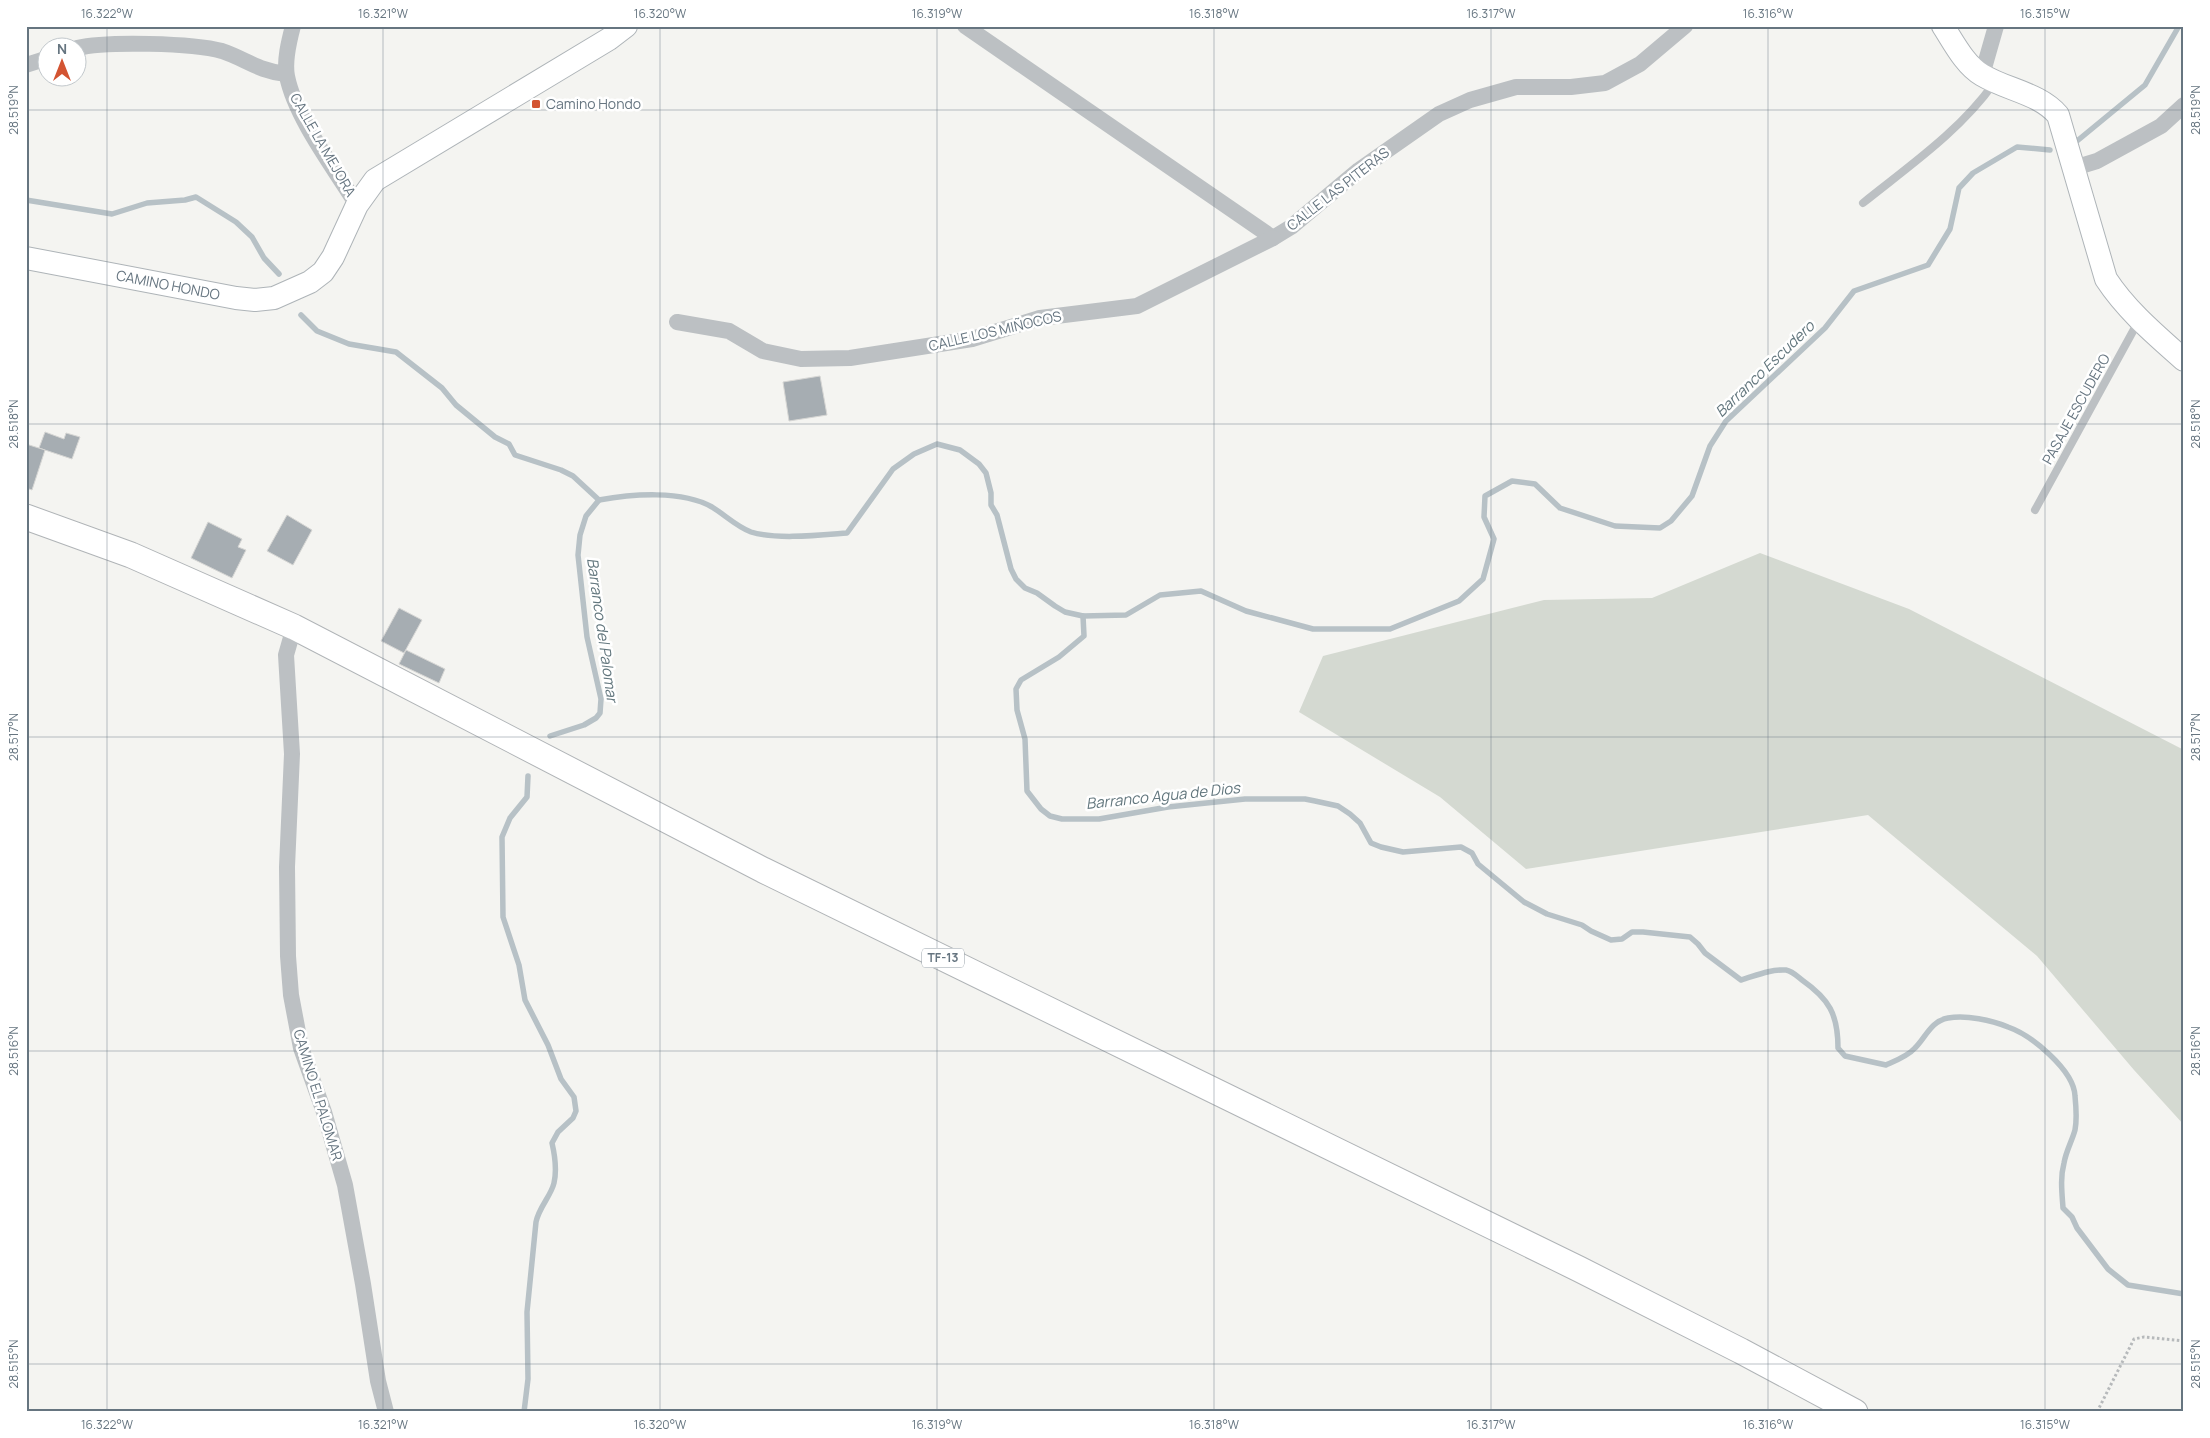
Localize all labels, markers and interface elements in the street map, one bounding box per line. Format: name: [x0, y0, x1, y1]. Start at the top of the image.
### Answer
text: 16.322°W: [81, 5, 134, 22]
text: 16.321°W: [358, 5, 409, 22]
text: 16.320°W: [634, 5, 687, 22]
text: 16.319°W: [912, 5, 963, 22]
text: 16.318°W: [1189, 5, 1240, 22]
text: 16.317°W: [1466, 5, 1516, 22]
text: 16.316°W: [1743, 5, 1794, 22]
text: 16.315°W: [2020, 5, 2071, 22]
north arrow: [38, 38, 88, 88]
text: N: [57, 39, 67, 58]
text: 28.519°N: [5, 85, 22, 135]
text: 28.519°N: [2187, 85, 2204, 135]
street label: CALLE LA MEJORA: [286, 90, 361, 200]
place label: Camino Hondo: [546, 94, 641, 113]
marker: Camino Hondo: [530, 98, 542, 110]
street label: CALLE LAS PITERAS: [1283, 142, 1393, 235]
street label: CAMINO HONDO: [115, 265, 221, 304]
street label: CALLE LOS MIÑOCOS: [927, 306, 1063, 355]
water label: Barranco Escudero: [1710, 315, 1820, 422]
street label: PASAJE ESCUDERO: [2037, 350, 2114, 467]
text: 28.518°N: [5, 399, 22, 449]
text: 28.518°N: [2187, 399, 2204, 449]
water label: Barranco del Palomar: [582, 557, 623, 706]
text: 28.517°N: [5, 713, 22, 761]
text: 28.517°N: [2187, 713, 2204, 761]
water label: Barranco Agua de Dios: [1085, 777, 1242, 814]
road number: TF-13: [922, 948, 964, 968]
text: 28.516°N: [5, 1026, 22, 1076]
text: 28.516°N: [2187, 1026, 2204, 1076]
street label: CAMINO EL PALOMAR: [289, 1027, 348, 1163]
text: 28.515°N: [5, 1339, 22, 1389]
text: 28.515°N: [2187, 1339, 2204, 1389]
text: 16.322°W: [81, 1416, 134, 1433]
text: 16.321°W: [358, 1416, 409, 1433]
text: 16.320°W: [634, 1416, 687, 1433]
text: 16.319°W: [912, 1416, 963, 1433]
text: 16.318°W: [1189, 1416, 1240, 1433]
text: 16.317°W: [1466, 1416, 1516, 1433]
text: 16.316°W: [1743, 1416, 1794, 1433]
text: 16.315°W: [2020, 1416, 2071, 1433]

